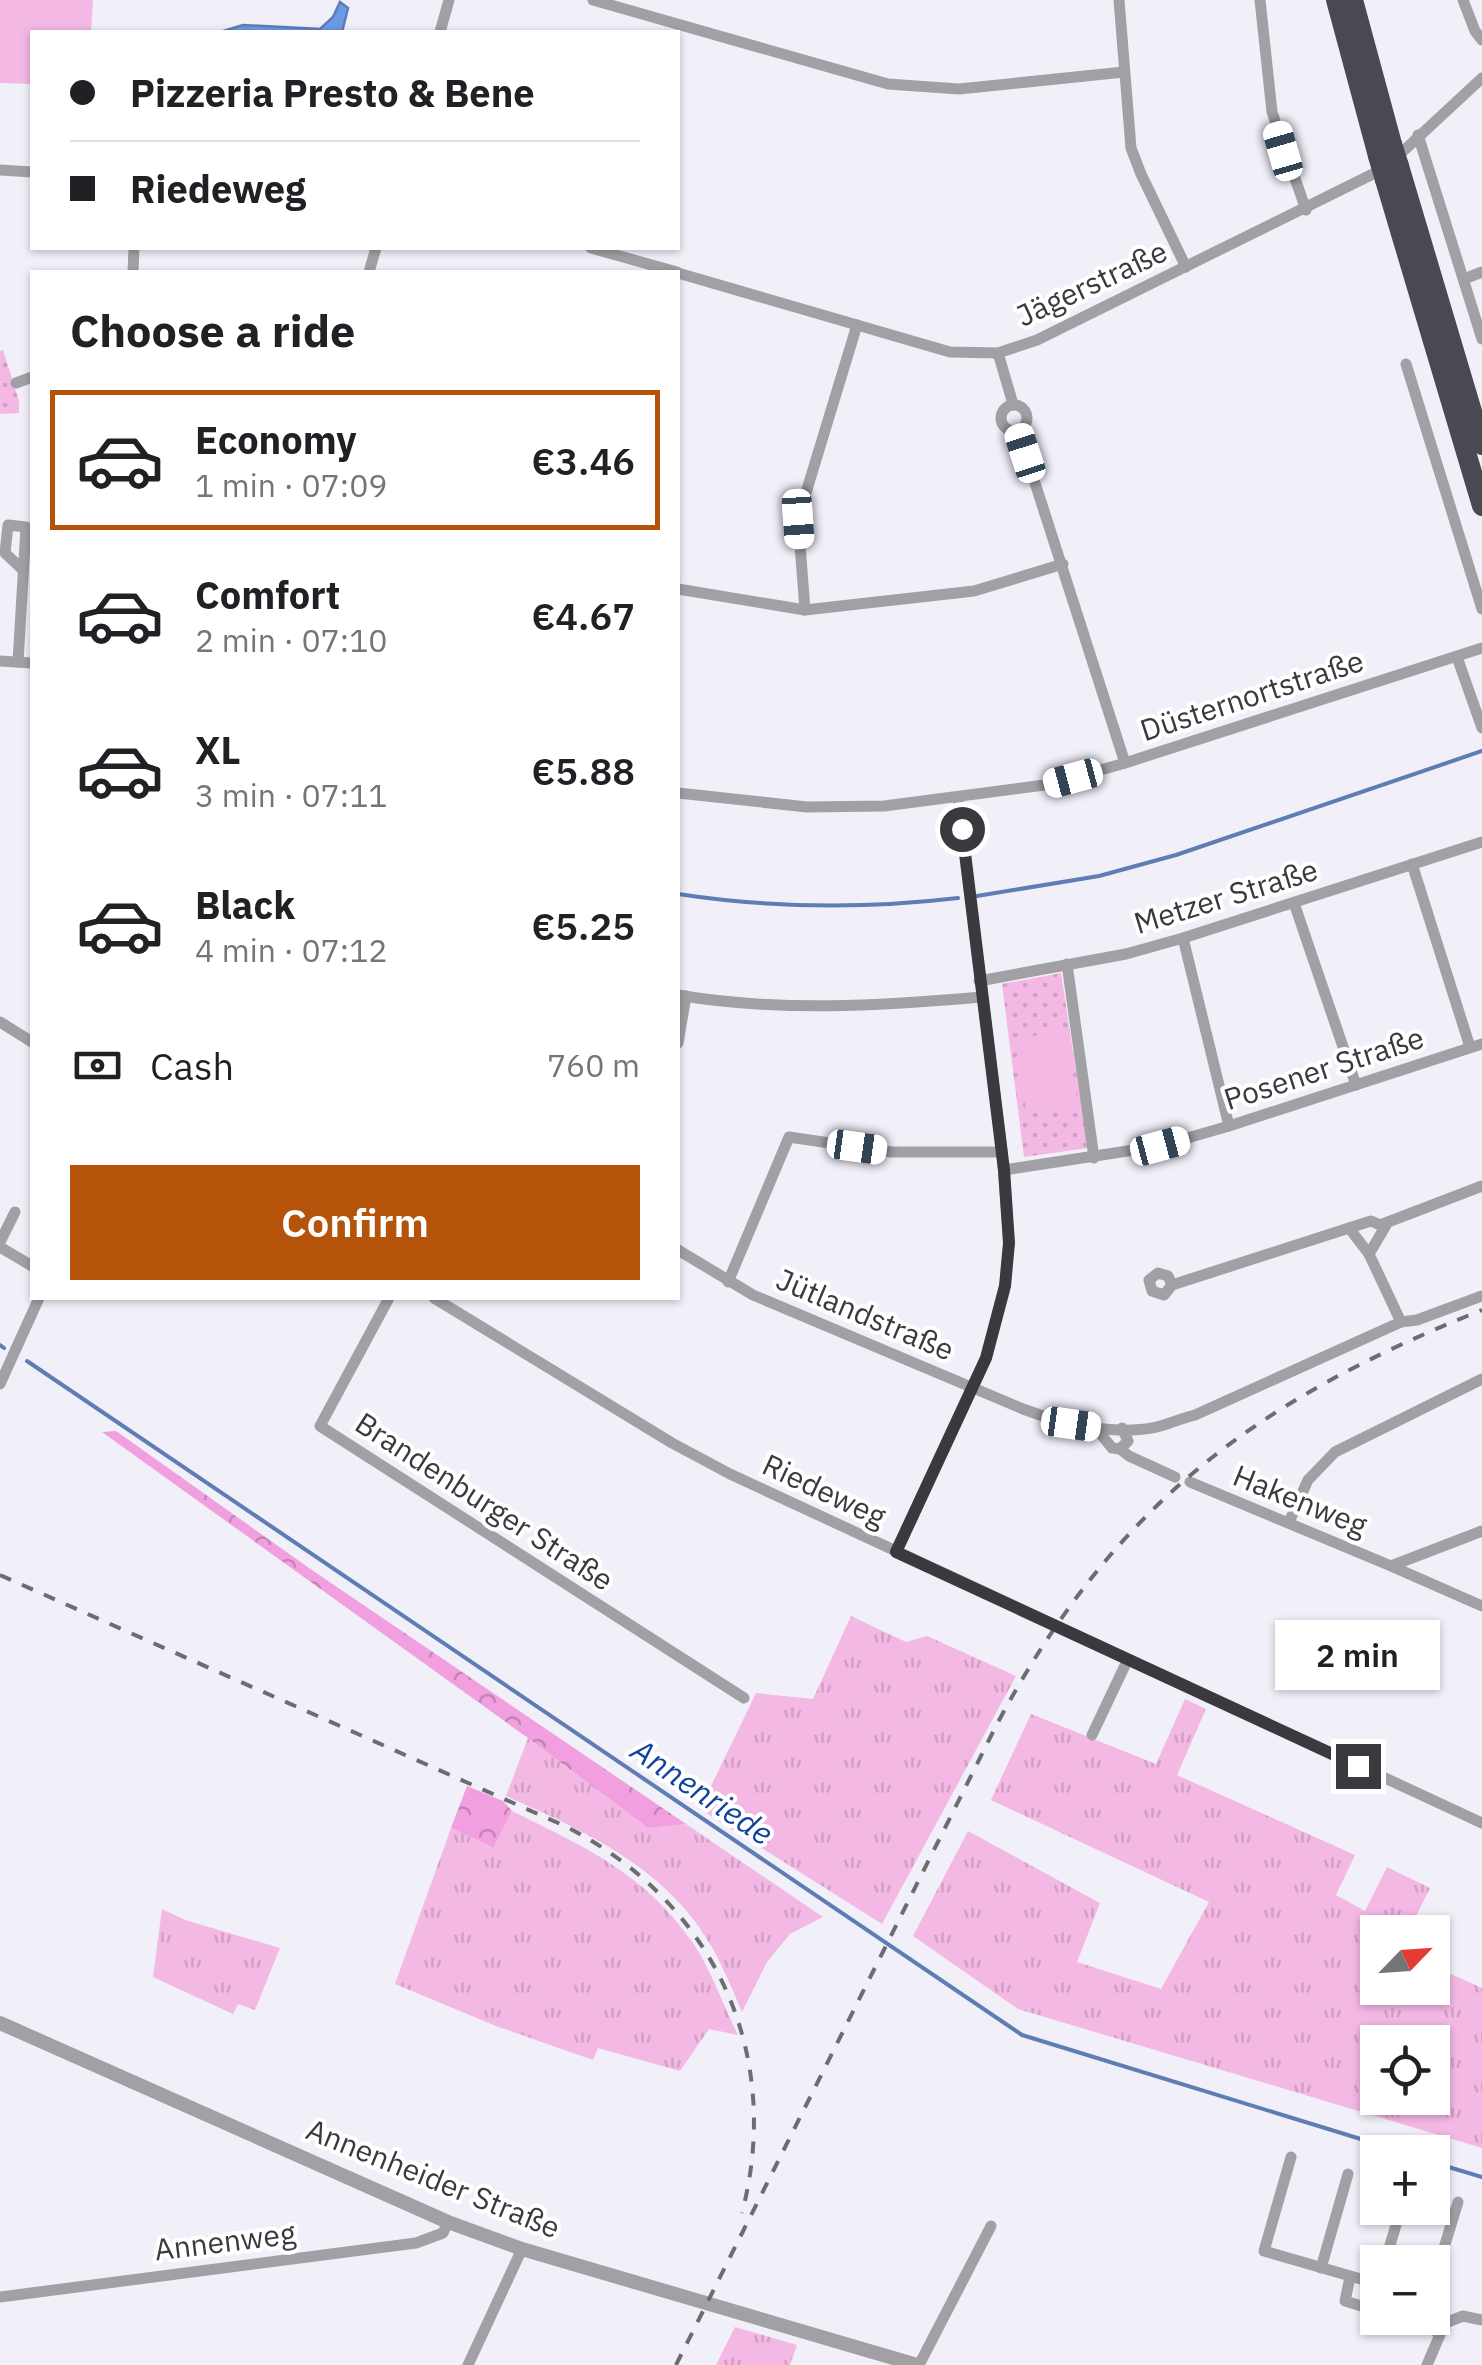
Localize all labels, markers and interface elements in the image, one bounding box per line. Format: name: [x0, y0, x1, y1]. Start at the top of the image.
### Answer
text: Pizzeria Presto & Bene: [130, 68, 535, 117]
car: [1260, 118, 1306, 184]
text: Riedeweg: [130, 164, 306, 213]
street label: Jägerstraße: [1010, 231, 1173, 335]
text: Choose a ride: [70, 301, 355, 359]
icon: car: [75, 415, 165, 505]
text: Economy: [195, 415, 357, 464]
car: [1001, 420, 1049, 486]
text: €3.46: [531, 436, 635, 485]
text: 1 min · 07:09: [195, 464, 388, 506]
car: [781, 488, 815, 550]
icon: car: [75, 570, 165, 660]
text: Comfort: [195, 570, 340, 619]
text: €4.67: [531, 591, 635, 640]
text: 2 min · 07:10: [195, 619, 388, 661]
street label: Düsternortstraße: [1135, 640, 1368, 749]
icon: car: [75, 725, 165, 815]
text: XL: [195, 725, 241, 774]
text: €5.88: [531, 746, 635, 795]
car: [1040, 756, 1106, 800]
text: 3 min · 07:11: [195, 774, 388, 816]
route start: [940, 807, 985, 852]
street label: Metzer Straße: [1129, 849, 1322, 942]
icon: car: [75, 880, 165, 970]
text: Black: [195, 880, 295, 929]
text: €5.25: [531, 901, 635, 950]
text: 4 min · 07:12: [195, 929, 388, 971]
street label: Posener Straße: [1219, 1017, 1428, 1118]
icon: cash: [70, 1038, 125, 1093]
text: Cash: [150, 1041, 234, 1090]
text: 760 m: [547, 1044, 640, 1086]
car: [1127, 1124, 1193, 1168]
car: [825, 1128, 889, 1166]
button: Confirm: [70, 1165, 640, 1280]
street label: Jütlandstraße: [771, 1259, 960, 1368]
street label: Brandenburger Straße: [348, 1403, 621, 1599]
car: [1039, 1405, 1103, 1443]
street label: Riedeweg: [757, 1444, 893, 1535]
street label: Hakenweg: [1228, 1455, 1373, 1544]
callout: 2 min: [1276, 1621, 1440, 1691]
text: 2 min: [1316, 1634, 1399, 1676]
water label: Annenriede: [623, 1728, 781, 1854]
route end: [1336, 1744, 1381, 1789]
north arrow: [1360, 1915, 1450, 2005]
map controls: [1360, 1915, 1450, 2335]
button: locate: [1360, 2025, 1450, 2115]
street label: Annenheider Straße: [301, 2109, 566, 2246]
button: +: [1360, 2135, 1450, 2225]
street label: Annenweg: [152, 2212, 298, 2269]
button: −: [1360, 2245, 1450, 2335]

